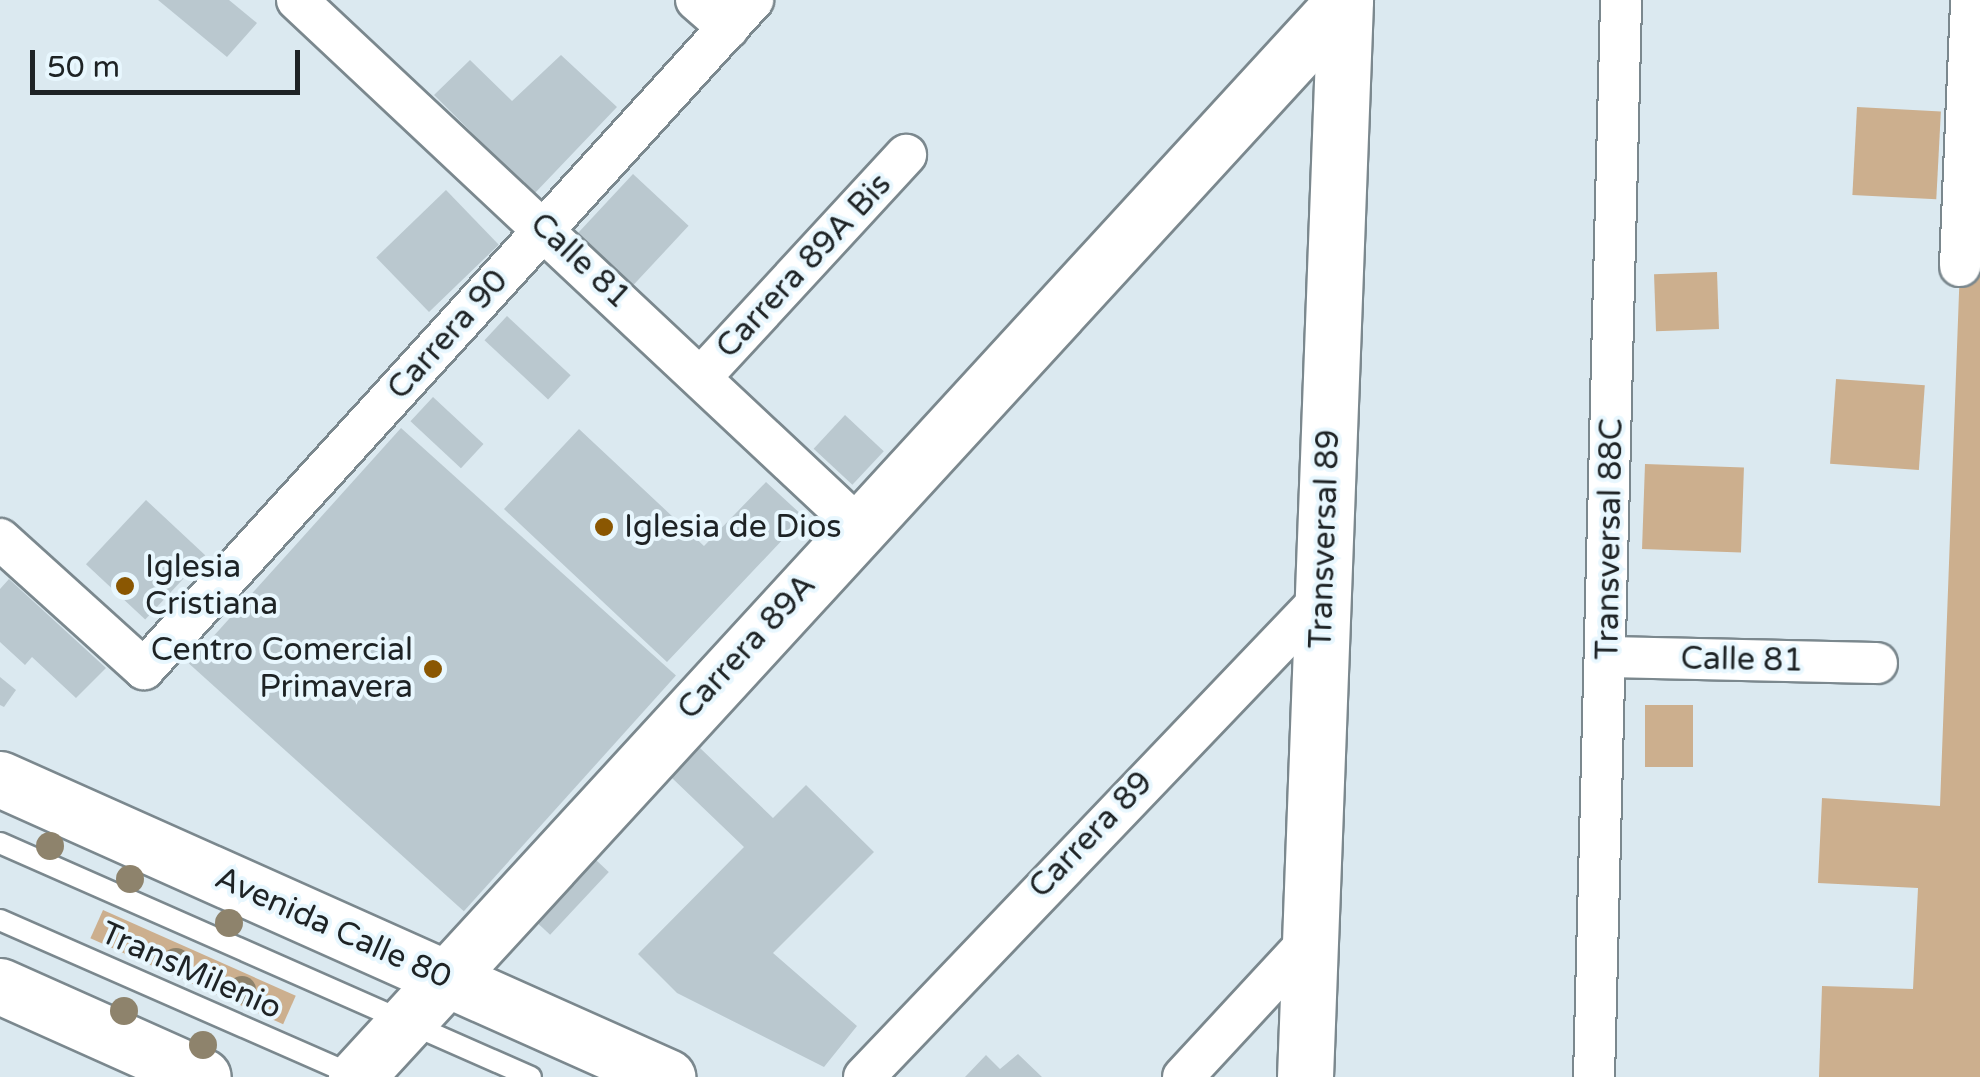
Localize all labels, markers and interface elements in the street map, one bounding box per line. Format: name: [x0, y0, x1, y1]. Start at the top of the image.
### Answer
scale bar: [35, 30, 305, 92]
text: 50 m: [47, 49, 120, 86]
street label: Carrera 89A Bis: [709, 166, 899, 366]
street label: Calle 81: [522, 205, 638, 317]
street label: Carrera 90: [380, 262, 516, 408]
street label: Transversal 88C: [1589, 418, 1631, 660]
street label: Transversal 89: [1302, 429, 1348, 649]
place label: Iglesia de Dios: [624, 508, 842, 546]
marker: Iglesia de Dios: [593, 516, 615, 538]
place label: Iglesia Cristiana: [145, 549, 278, 624]
street label: Carrera 89A: [670, 566, 824, 728]
marker: Iglesia Cristiana: [114, 575, 136, 597]
place label: Centro Comercial Primavera: [151, 632, 413, 707]
street label: Calle 81: [1680, 640, 1804, 680]
marker: Centro Comercial Primavera: [422, 658, 444, 680]
street label: Carrera 89: [1021, 764, 1161, 906]
street label: Avenida Calle 80: [209, 859, 457, 997]
street label: TransMilenio: [95, 914, 287, 1028]

